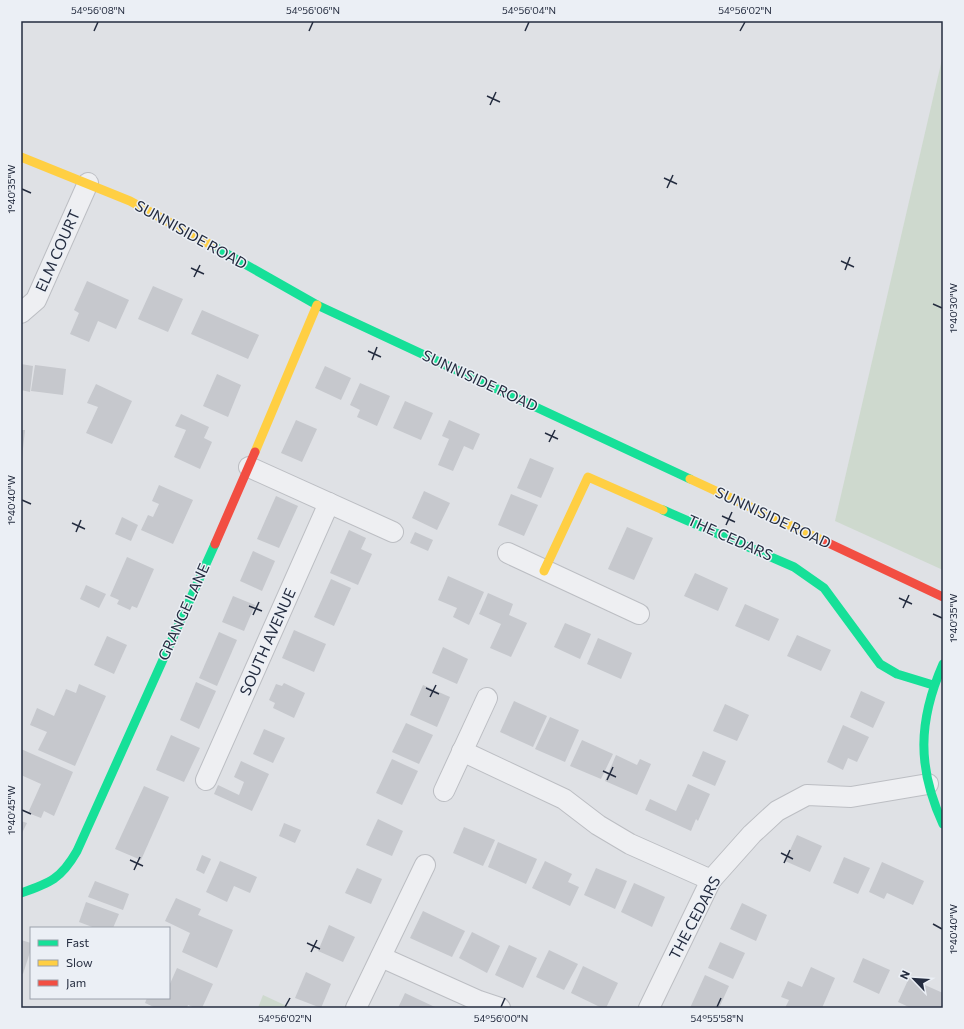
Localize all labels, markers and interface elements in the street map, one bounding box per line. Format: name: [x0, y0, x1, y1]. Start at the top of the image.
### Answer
text: 54°56'08"N: [71, 4, 125, 16]
text: 54°56'06"N: [286, 4, 340, 16]
text: 54°56'04"N: [502, 4, 556, 16]
text: 54°56'02"N: [718, 4, 772, 16]
text: 1°40'35"W: [5, 165, 17, 213]
street label: SUNNISIDE ROAD: [132, 196, 251, 272]
street label: ELM COURT: [31, 207, 83, 294]
text: 1°40'30"W: [947, 283, 959, 333]
street label: SUNNISIDE ROAD: [420, 345, 541, 415]
text: 1°40'40"W: [5, 475, 17, 525]
street label: SUNNISIDE ROAD: [713, 482, 834, 552]
street label: THE CEDARS: [685, 510, 776, 564]
street label: GRANGE LANE: [154, 560, 213, 663]
street label: SOUTH AVENUE: [235, 585, 299, 698]
text: 1°40'35"W: [947, 594, 959, 642]
text: 1°40'45"W: [5, 785, 17, 835]
street label: THE CEDARS: [665, 873, 724, 962]
text: 1°40'40"W: [947, 904, 959, 954]
legend: [30, 927, 170, 999]
text: Fast: [66, 935, 89, 949]
text: Slow: [66, 955, 93, 969]
north arrow: [894, 959, 934, 999]
text: N: [897, 968, 912, 981]
text: Jam: [66, 975, 86, 990]
text: 54°56'02"N: [258, 1012, 312, 1024]
text: 54°56'00"N: [474, 1012, 528, 1024]
text: 54°55'58"N: [690, 1012, 744, 1024]

